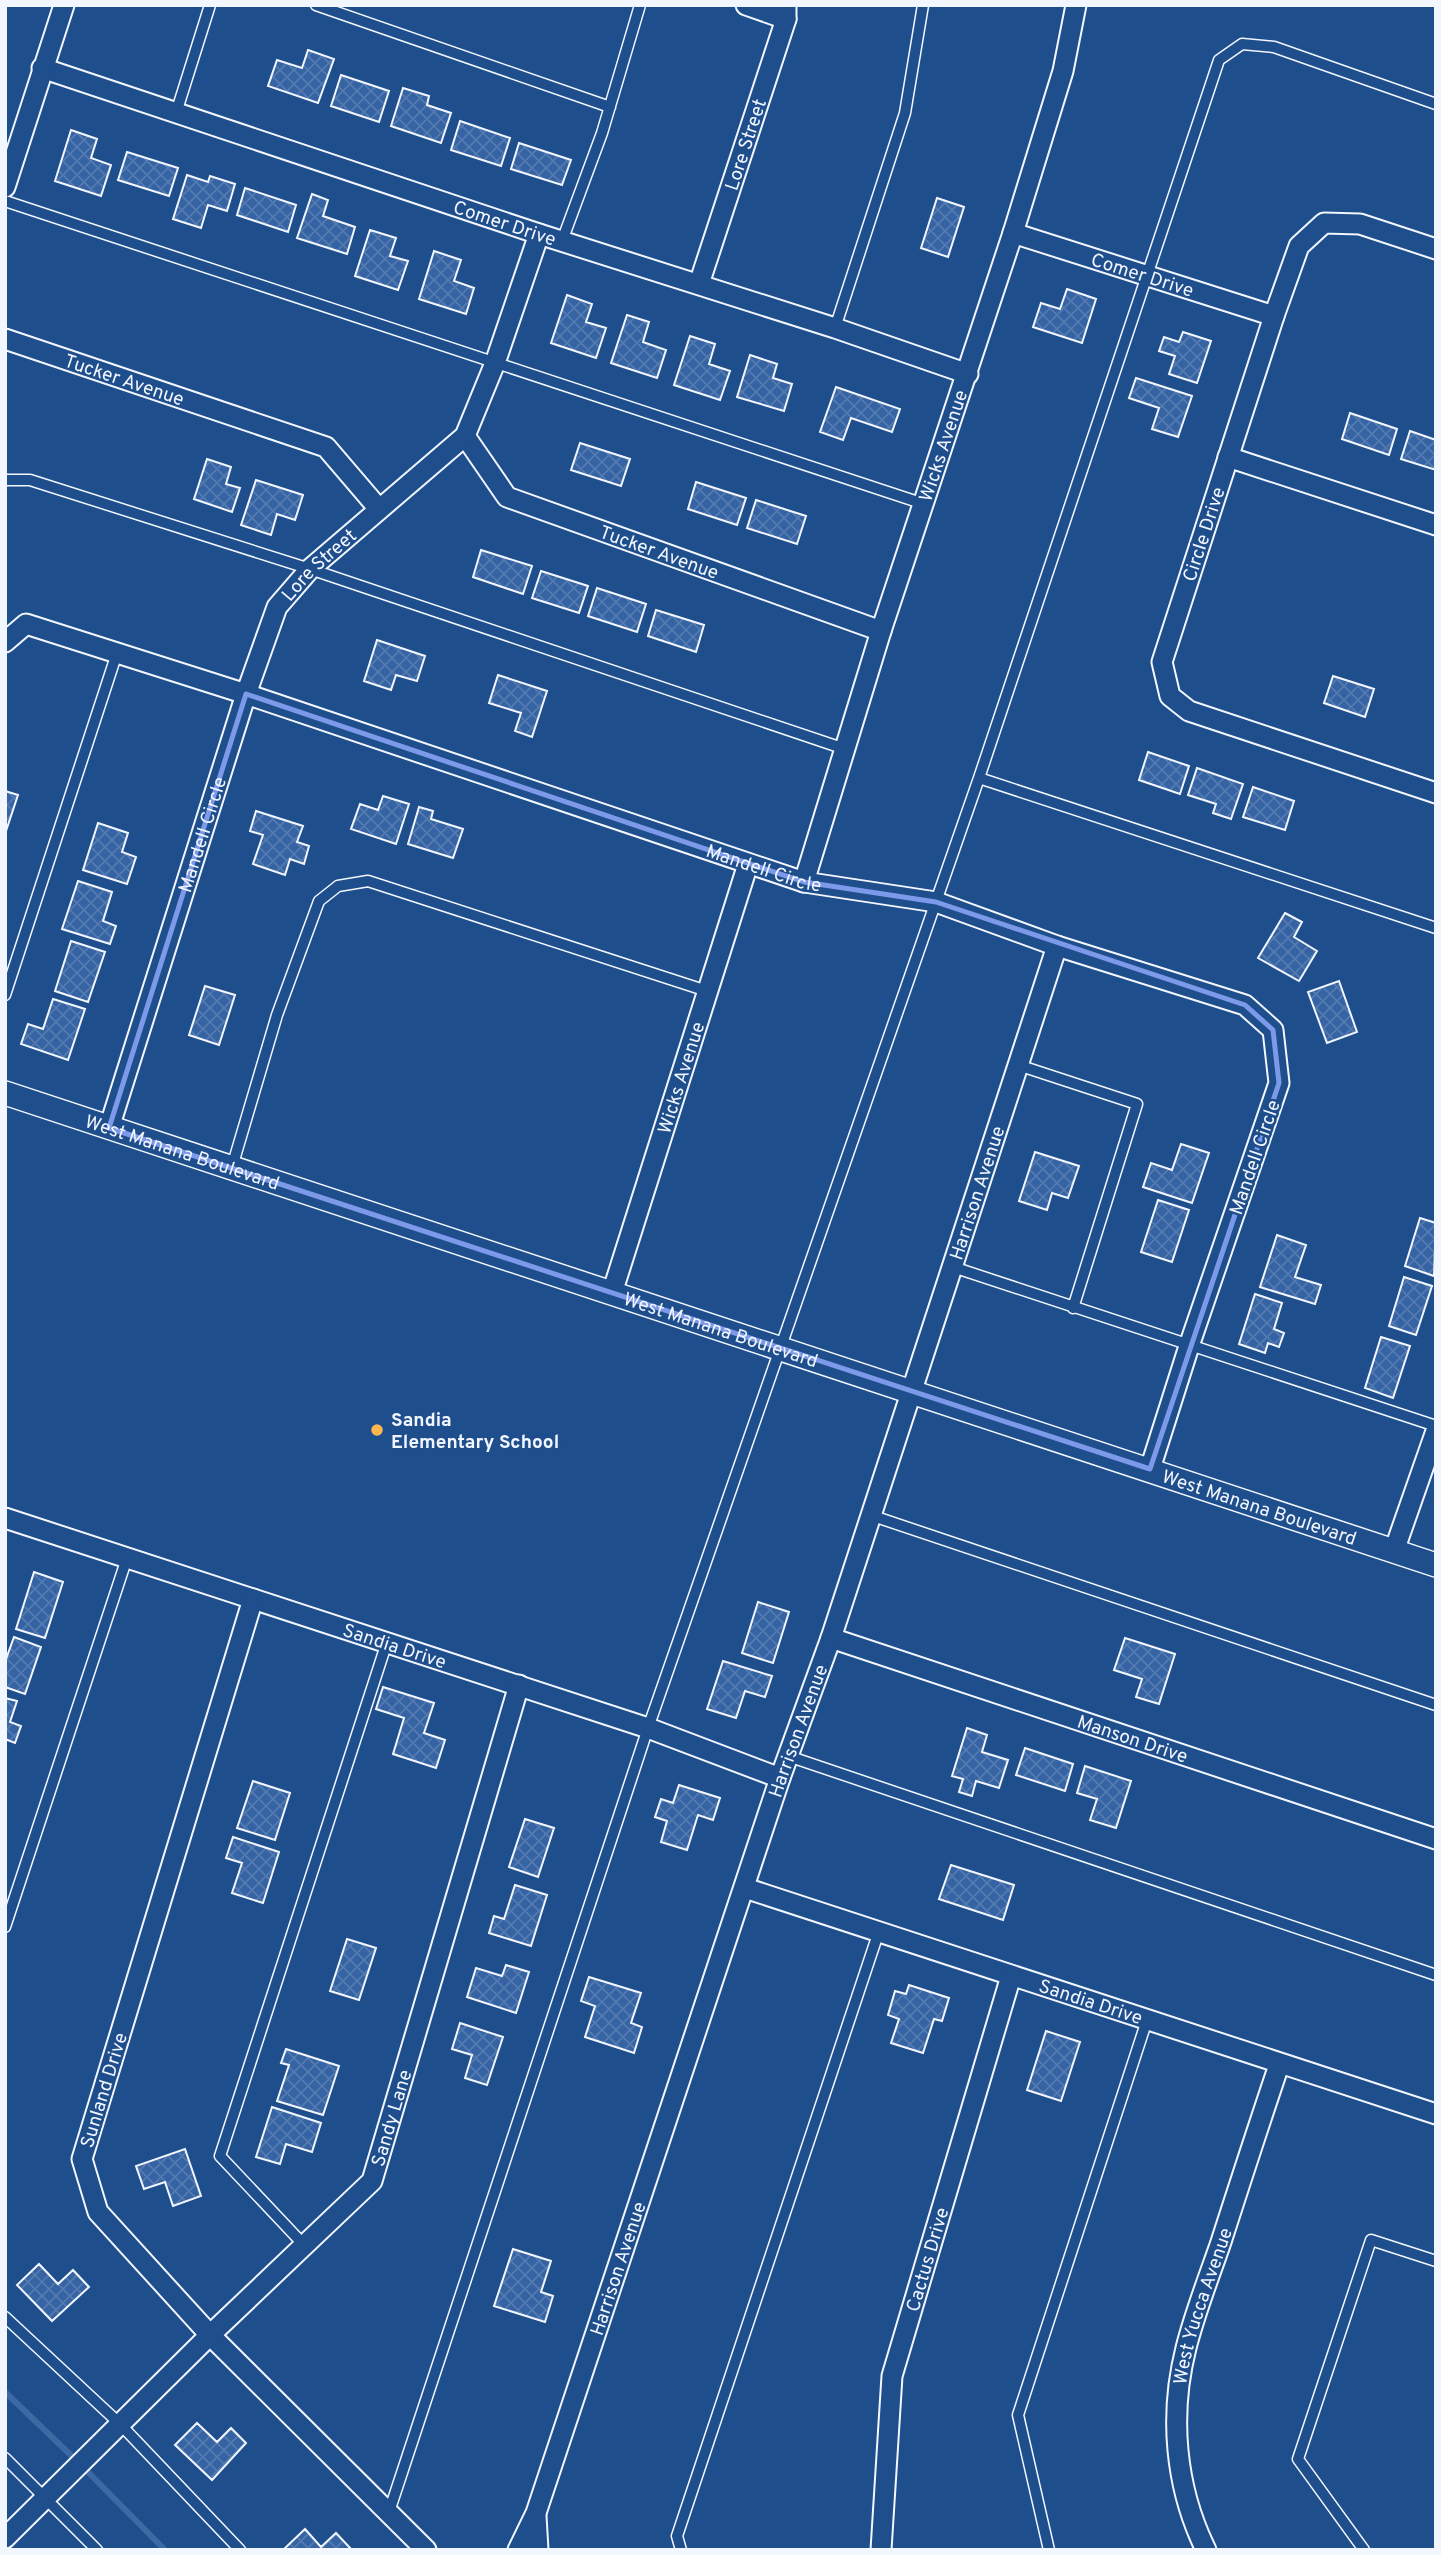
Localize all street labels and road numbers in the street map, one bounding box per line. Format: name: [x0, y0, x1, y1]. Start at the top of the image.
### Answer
street label: Lore Street: [721, 96, 773, 194]
street label: Comer Drive: [450, 196, 559, 253]
street label: Comer Drive: [1088, 249, 1196, 304]
street label: Tucker Avenue: [61, 350, 187, 412]
street label: Wicks Avenue: [915, 387, 974, 505]
street label: Circle Drive: [1178, 484, 1231, 585]
street label: Tucker Avenue: [596, 521, 722, 586]
street label: Lore Street: [277, 524, 362, 607]
street label: Mandell Circle: [174, 774, 233, 896]
street label: Mandell Circle: [702, 840, 823, 898]
street label: Wicks Avenue: [653, 1019, 711, 1137]
street label: Mandell Circle: [1225, 1097, 1287, 1218]
street label: West Manana Boulevard: [82, 1110, 282, 1197]
street label: Harrison Avenue: [945, 1123, 1011, 1263]
street label: West Manana Boulevard: [620, 1288, 821, 1374]
street label: West Manana Boulevard: [1159, 1465, 1359, 1552]
street label: Sandia Drive: [339, 1619, 449, 1675]
street label: Harrison Avenue: [764, 1662, 834, 1801]
street label: Manson Drive: [1074, 1711, 1191, 1770]
street label: Sandia Drive: [1035, 1975, 1145, 2031]
street label: Sunland Drive: [76, 2030, 134, 2151]
street label: Sandy Lane: [367, 2067, 418, 2170]
street label: Harrison Avenue: [586, 2199, 653, 2339]
street label: Cactus Drive: [902, 2205, 955, 2315]
street label: West Yucca Avenue: [1169, 2225, 1239, 2386]

